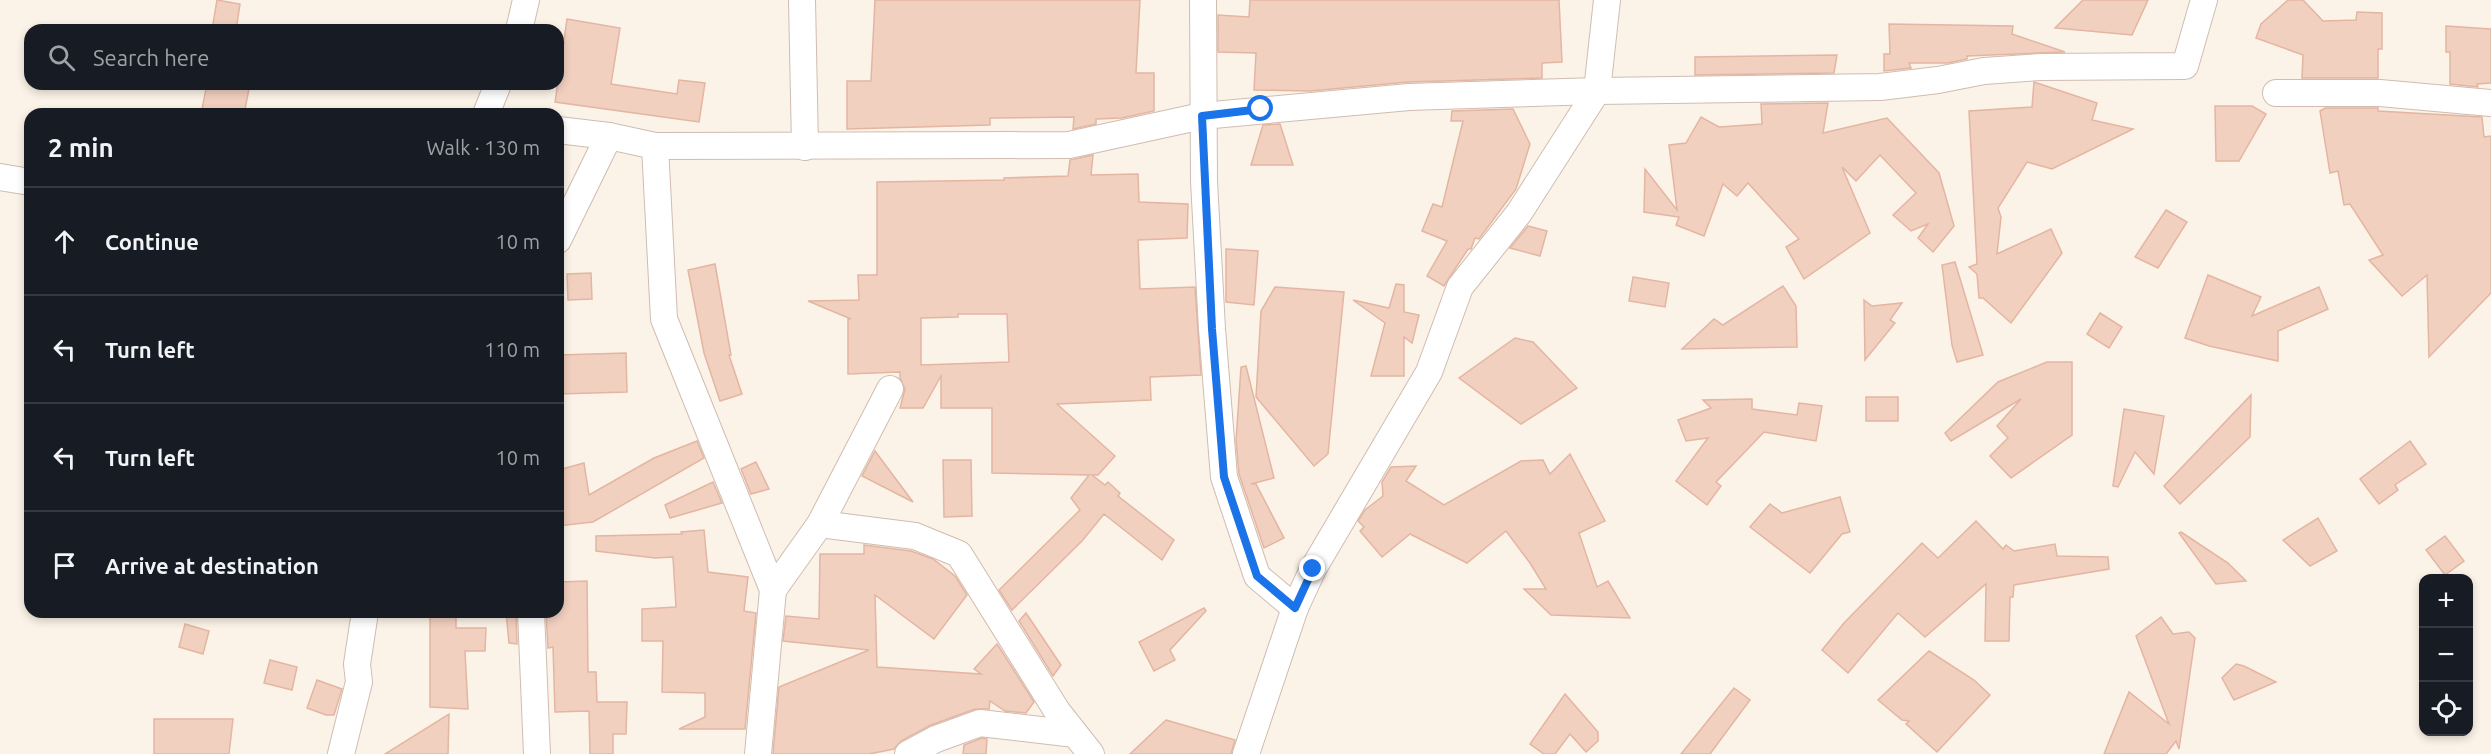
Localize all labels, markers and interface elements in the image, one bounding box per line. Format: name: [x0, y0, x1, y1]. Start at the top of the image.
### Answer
search box: [24, 24, 564, 90]
icon: search: [45, 41, 78, 74]
text: Search here: [93, 45, 209, 70]
route start: [1247, 95, 1273, 121]
text: 2 min: [48, 133, 114, 162]
text: Walk · 130 m: [427, 136, 540, 159]
icon: ahead: [48, 225, 81, 258]
text: Continue: [105, 229, 199, 254]
text: 10 m: [496, 230, 540, 253]
icon: left: [48, 333, 81, 366]
text: Turn left: [105, 337, 195, 362]
text: 110 m: [484, 338, 540, 361]
icon: left: [48, 441, 81, 474]
text: Turn left: [105, 445, 195, 470]
text: 10 m: [496, 446, 540, 469]
icon: arrive: [48, 549, 81, 582]
text: Arrive at destination: [105, 553, 319, 578]
route end: [1299, 555, 1325, 581]
map controls: [2419, 574, 2473, 736]
button: +: [2419, 574, 2473, 628]
button: −: [2419, 628, 2473, 682]
button: locate: [2419, 682, 2473, 736]

